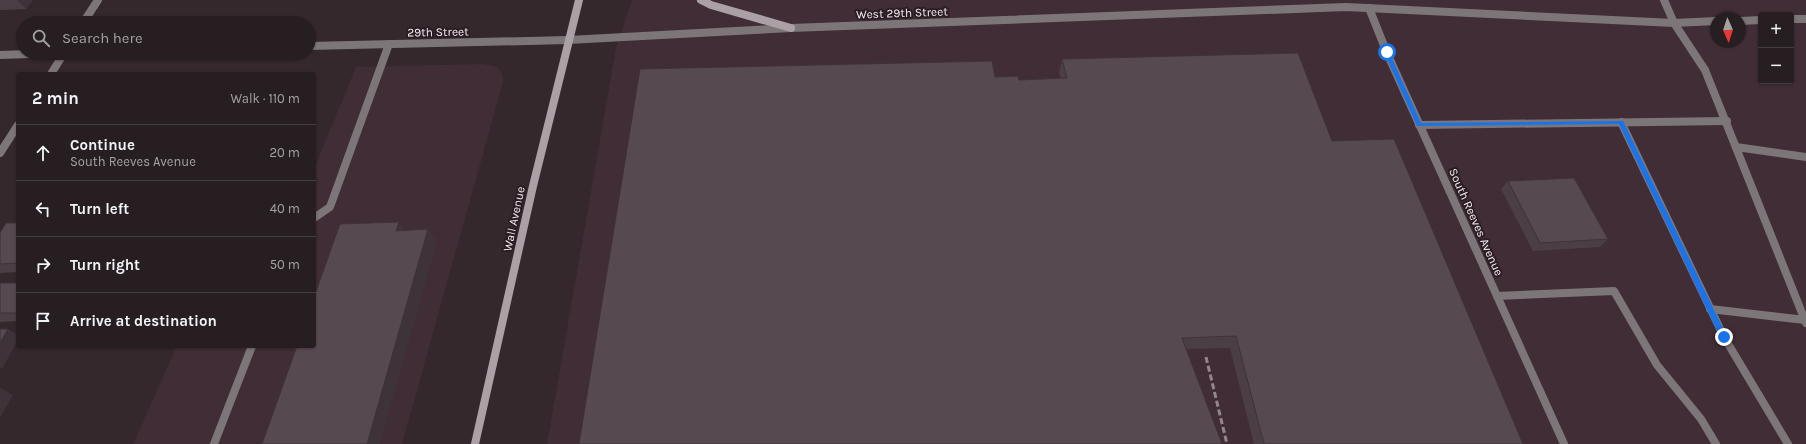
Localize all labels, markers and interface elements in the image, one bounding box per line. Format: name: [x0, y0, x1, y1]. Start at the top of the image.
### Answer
street label: West 29th Street: [856, 4, 949, 22]
north arrow: [1710, 12, 1746, 48]
map controls: [1758, 12, 1794, 84]
button: +: [1758, 12, 1794, 48]
search box: [16, 16, 316, 60]
street label: 29th Street: [407, 24, 469, 40]
icon: search: [30, 27, 52, 49]
text: Search here: [62, 29, 143, 47]
route start: [1378, 43, 1396, 61]
button: −: [1758, 48, 1794, 84]
text: 2 min: [32, 88, 79, 108]
text: Walk · 110 m: [231, 91, 300, 106]
text: Continue: [70, 136, 135, 154]
icon: ahead: [32, 142, 54, 164]
text: 20 m: [270, 145, 300, 160]
text: South Reeves Avenue: [70, 154, 196, 169]
street label: South Reeves Avenue: [1446, 166, 1506, 278]
street label: Wall Avenue: [500, 185, 528, 253]
icon: left: [32, 198, 54, 220]
text: Turn left: [70, 200, 129, 218]
text: 40 m: [270, 201, 300, 216]
icon: right: [32, 254, 54, 276]
text: Turn right: [70, 256, 140, 274]
text: 50 m: [270, 257, 300, 272]
icon: arrive: [32, 310, 54, 332]
text: Arrive at destination: [70, 312, 217, 330]
route end: [1715, 328, 1733, 346]

